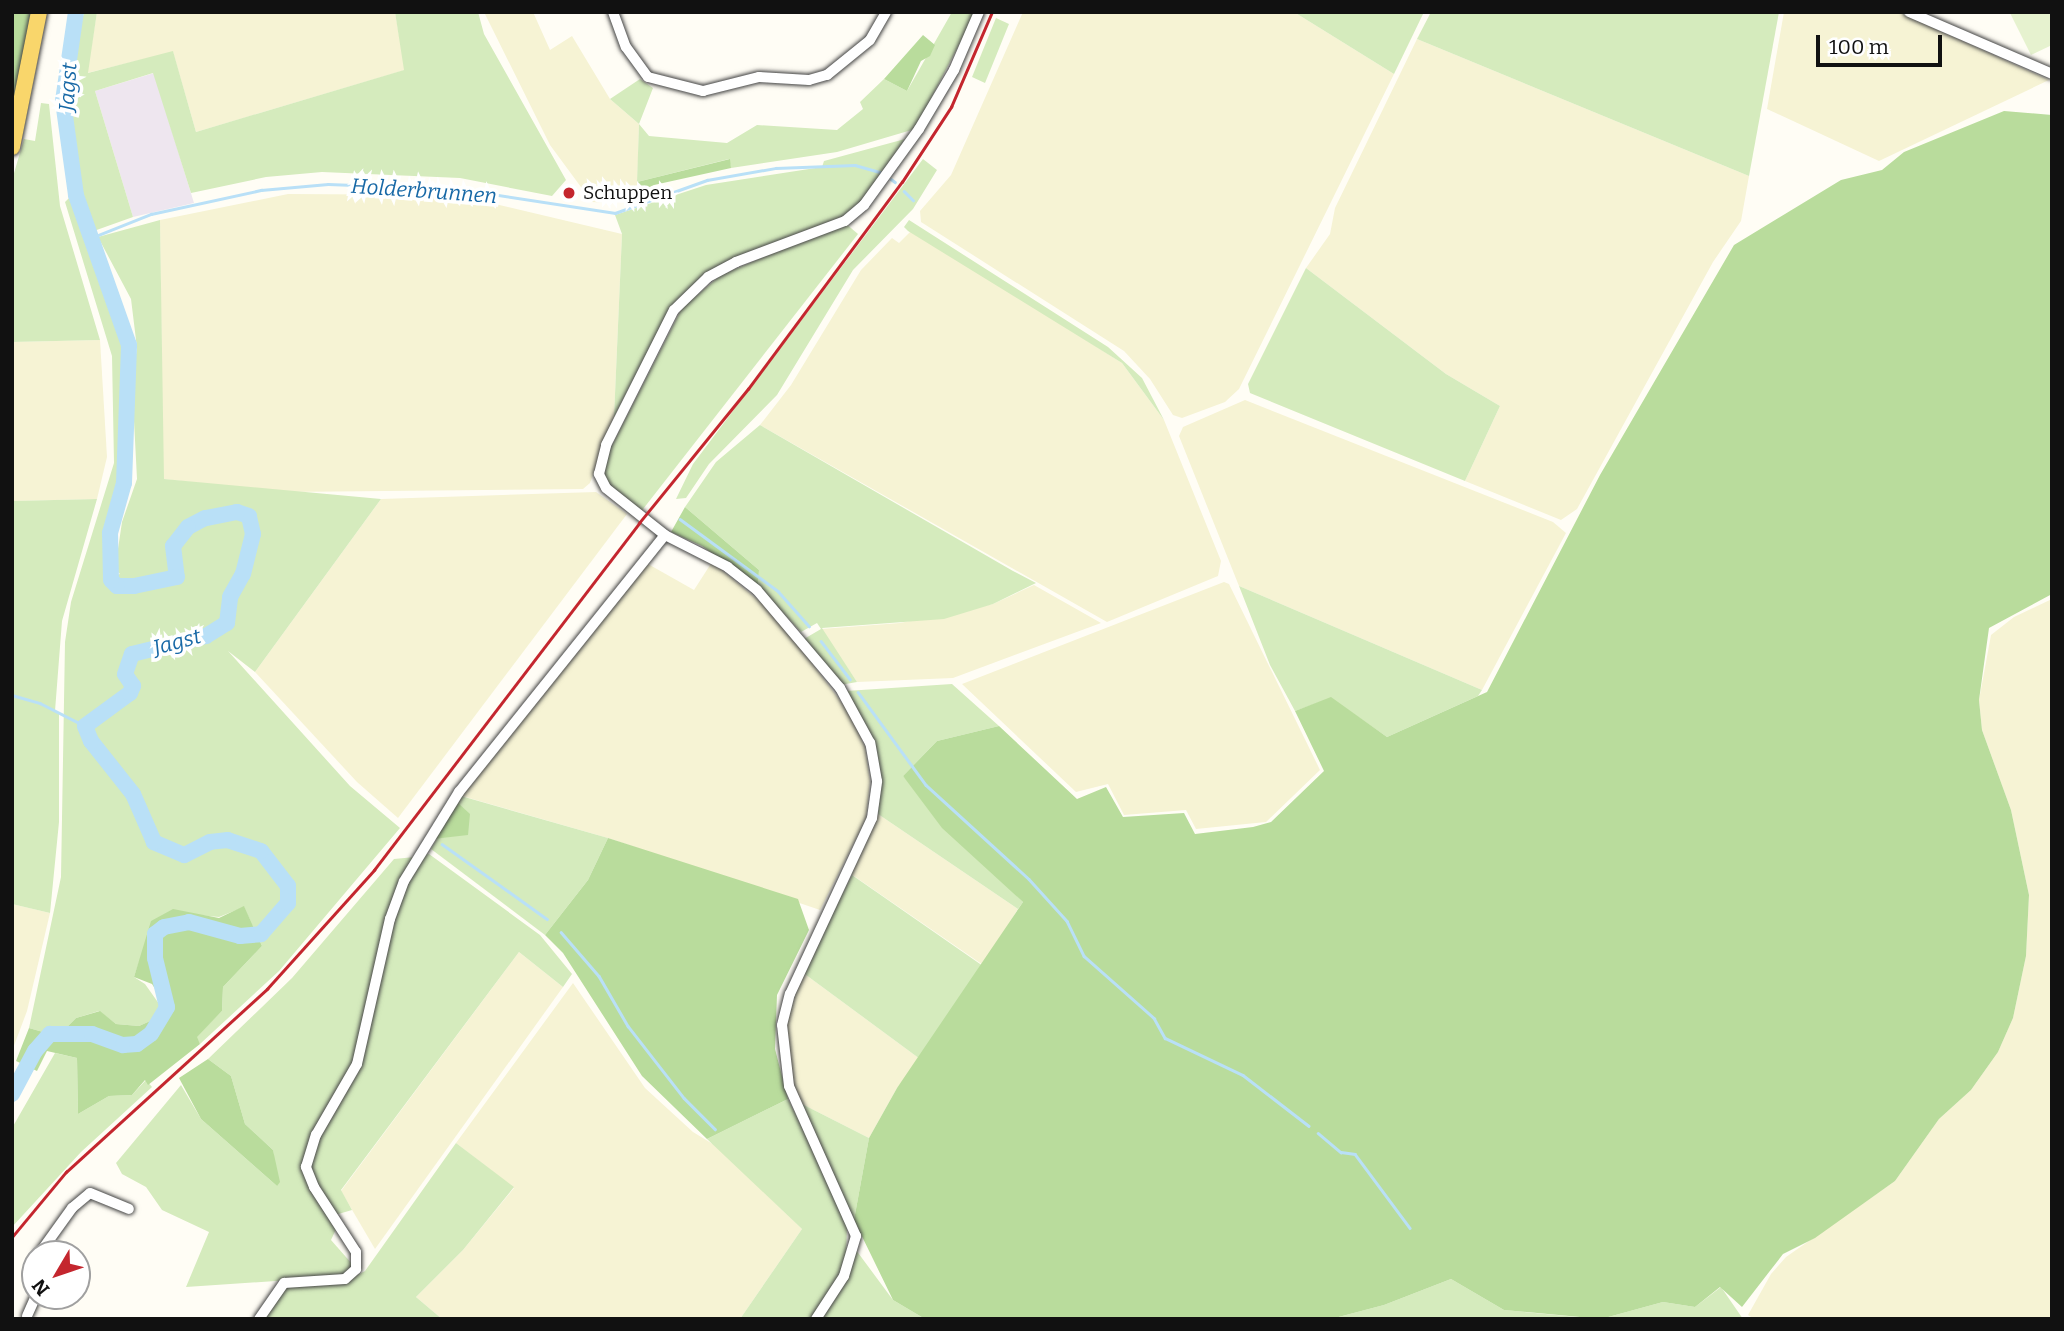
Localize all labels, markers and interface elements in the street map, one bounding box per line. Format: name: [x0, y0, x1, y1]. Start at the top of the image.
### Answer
scale bar: [1819, 21, 1945, 65]
text: 100 m: [1829, 34, 1889, 60]
water label: Jagst: [54, 62, 82, 112]
water label: Holderbrunnen: [350, 173, 498, 209]
place label: Schuppen: [583, 182, 672, 204]
marker: Schuppen: [561, 185, 577, 201]
water label: Jagst: [150, 624, 204, 660]
north arrow: [21, 1240, 91, 1310]
text: N: [27, 1274, 54, 1300]

